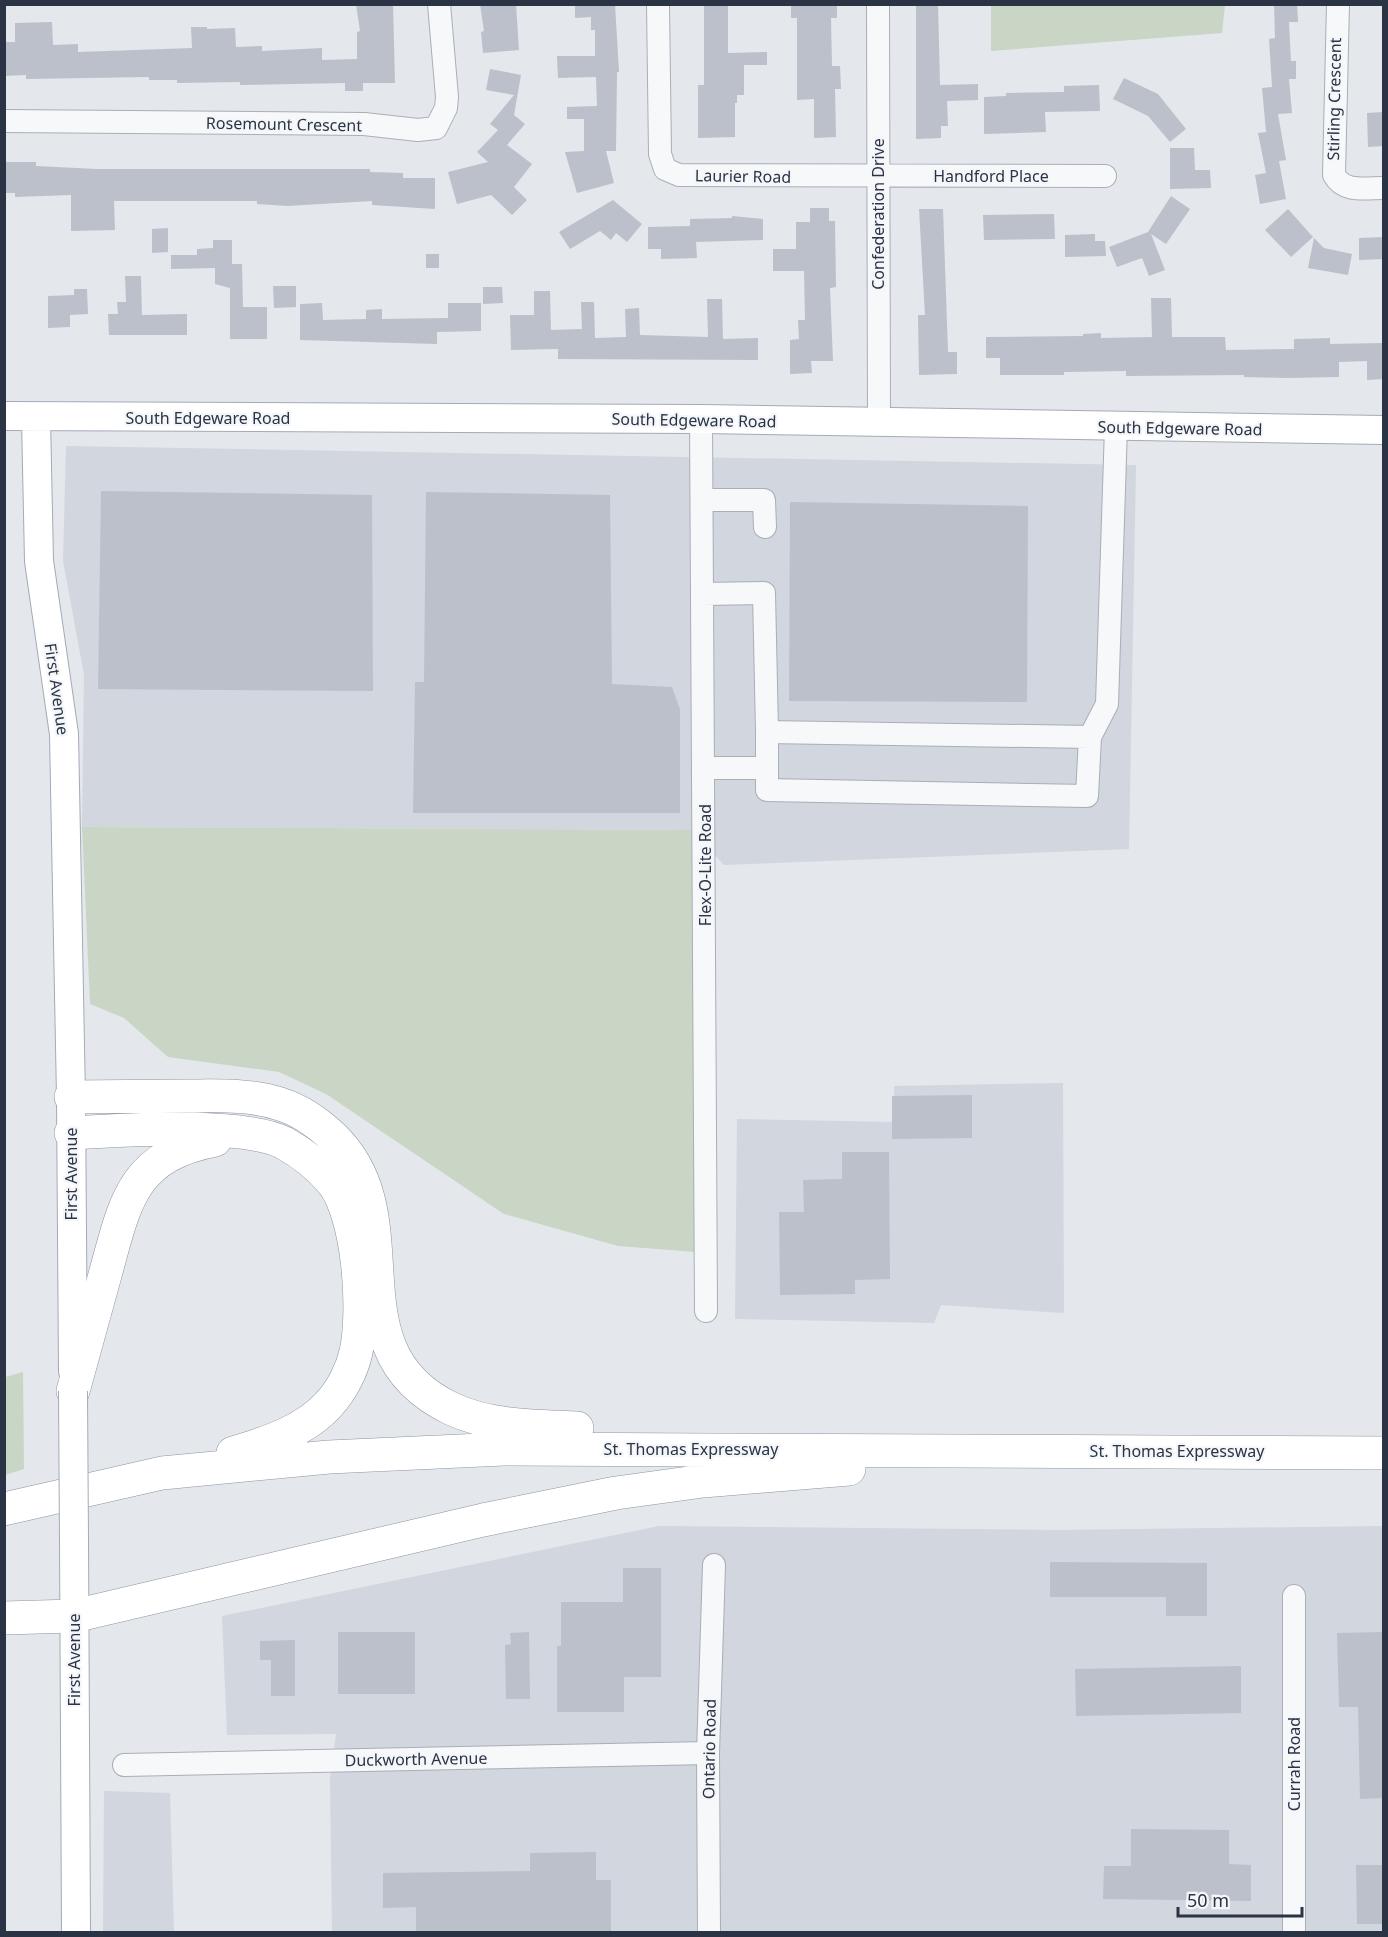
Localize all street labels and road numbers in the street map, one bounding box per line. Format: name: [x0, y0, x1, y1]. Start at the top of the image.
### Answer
street label: Stirling Crescent: [1322, 37, 1346, 161]
street label: Rosemount Crescent: [206, 112, 362, 136]
street label: Confederation Drive: [867, 138, 889, 290]
street label: Laurier Road: [695, 164, 791, 188]
street label: Handford Place: [933, 165, 1049, 187]
street label: South Edgeware Road: [126, 407, 290, 429]
street label: South Edgeware Road: [611, 408, 777, 432]
street label: South Edgeware Road: [1097, 416, 1263, 440]
street label: First Avenue: [40, 642, 74, 736]
street label: Flex-O-Lite Road: [694, 804, 716, 926]
street label: First Avenue: [60, 1128, 82, 1220]
street label: St. Thomas Expressway: [604, 1438, 779, 1460]
street label: St. Thomas Expressway: [1090, 1440, 1265, 1462]
street label: First Avenue: [63, 1614, 85, 1706]
street label: Ontario Road: [697, 1699, 721, 1799]
street label: Currah Road: [1283, 1717, 1305, 1811]
street label: Duckworth Avenue: [344, 1747, 488, 1771]

